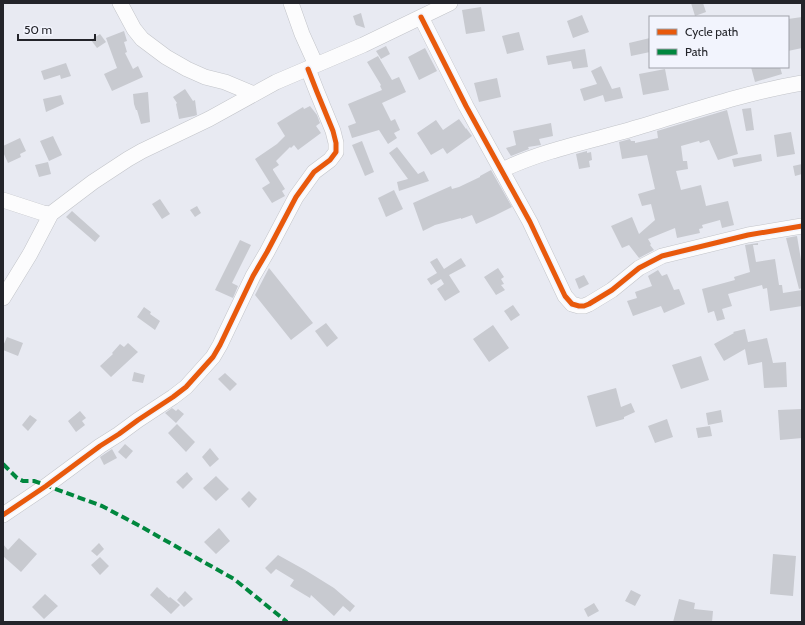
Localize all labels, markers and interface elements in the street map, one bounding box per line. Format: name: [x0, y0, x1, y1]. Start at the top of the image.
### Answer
scale bar: [18, 16, 95, 42]
legend: [649, 16, 789, 68]
text: 50 m: [24, 22, 52, 37]
text: Cycle path: [685, 24, 738, 39]
text: Path: [685, 44, 708, 59]

